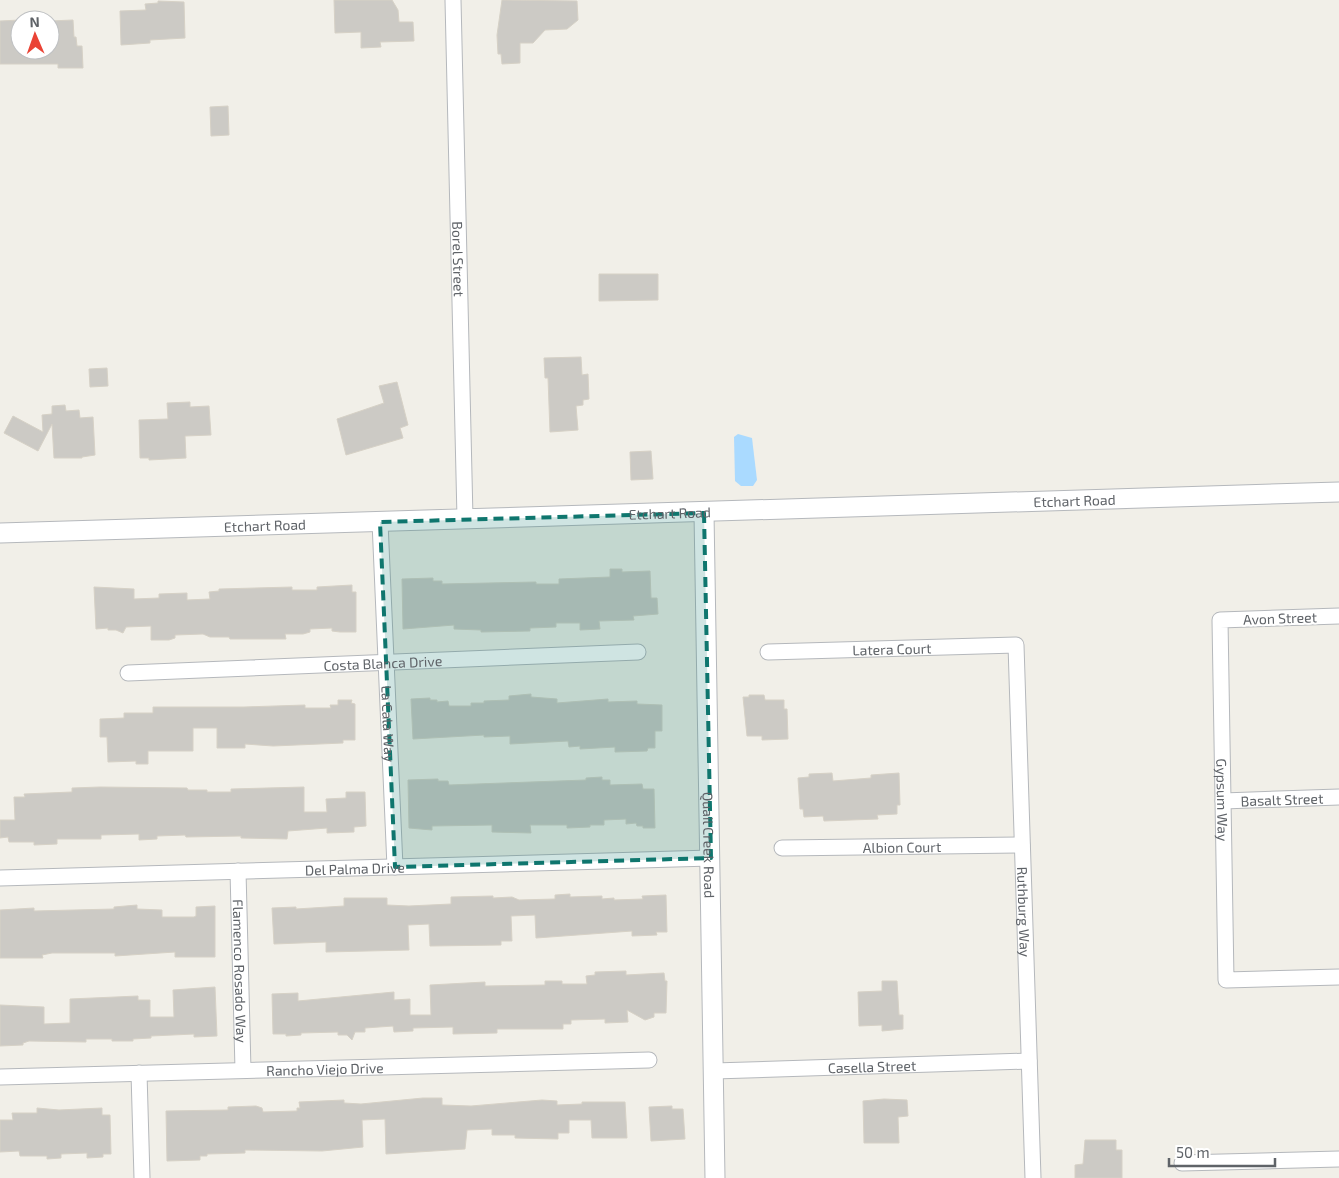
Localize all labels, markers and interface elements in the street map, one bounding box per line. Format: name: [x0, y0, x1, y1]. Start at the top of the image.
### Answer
north arrow: [10, 10, 60, 60]
text: N: [29, 13, 40, 30]
street label: Borel Street: [450, 221, 468, 297]
street label: Etchart Road: [1033, 490, 1116, 510]
street label: Etchart Road: [628, 503, 711, 522]
street label: Etchart Road: [224, 515, 306, 535]
street label: Avon Street: [1243, 608, 1317, 628]
street label: Latera Court: [852, 639, 932, 658]
street label: Costa Blanca Drive: [323, 652, 443, 673]
street label: La Cala Way: [379, 685, 399, 763]
street label: Gypsum Way: [1214, 758, 1232, 842]
street label: Basalt Street: [1240, 789, 1324, 809]
street label: Quail Creek Road: [700, 792, 719, 898]
street label: Albion Court: [863, 838, 941, 855]
street label: Del Palma Drive: [305, 858, 405, 878]
street label: Ruthburg Way: [1015, 866, 1034, 958]
street label: Flamenco Rosado Way: [230, 899, 251, 1044]
street label: Casella Street: [827, 1056, 916, 1076]
street label: Rancho Viejo Drive: [266, 1058, 384, 1079]
scale bar: [1169, 1136, 1275, 1168]
text: 50 m: [1176, 1143, 1210, 1161]

